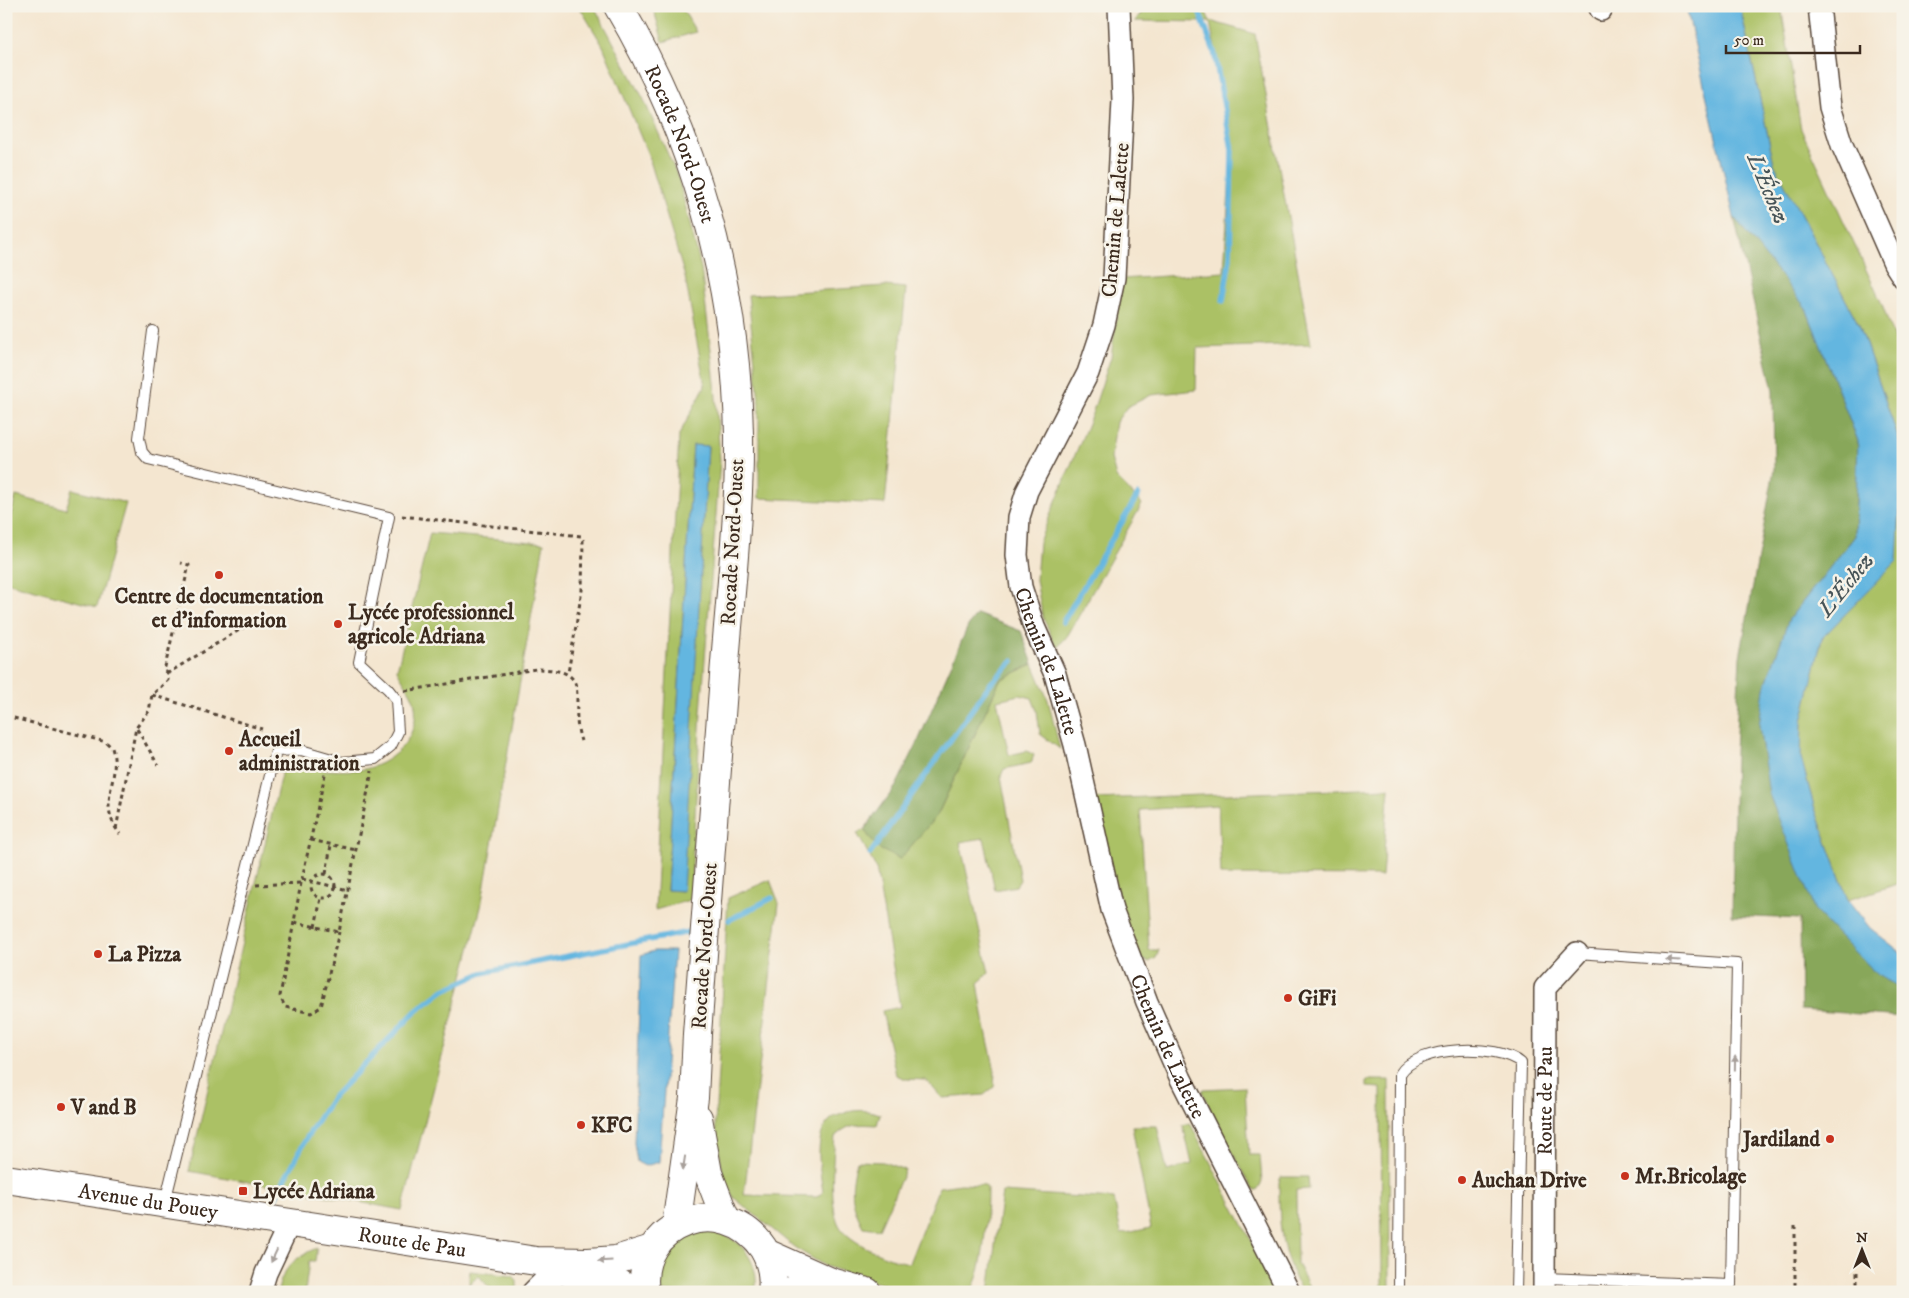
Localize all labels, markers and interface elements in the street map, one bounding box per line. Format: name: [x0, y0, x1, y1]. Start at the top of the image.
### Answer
scale bar: [1726, 22, 1860, 54]
text: 50 m: [1734, 31, 1764, 50]
street label: Rocade Nord-Ouest: [638, 61, 721, 226]
street label: Chemin de Lalette: [1096, 141, 1136, 298]
water label: L'Échez: [1740, 148, 1794, 228]
street label: Rocade Nord-Ouest: [716, 458, 750, 626]
water label: L'Échez: [1811, 548, 1880, 624]
marker: Centre de documentation et d’information: [213, 569, 225, 581]
place label: Centre de documentation et d’information: [114, 584, 325, 634]
street label: Chemin de Lalette: [1008, 584, 1084, 739]
place label: Lycée professionnel agricole Adriana: [348, 600, 515, 650]
marker: Lycée professionnel agricole Adriana: [332, 618, 344, 630]
place label: Accueil administration: [238, 727, 361, 777]
marker: Accueil administration: [223, 745, 235, 757]
street label: Rocade Nord-Ouest: [686, 862, 724, 1030]
place label: La Pizza: [108, 942, 182, 968]
marker: La Pizza: [92, 948, 104, 960]
one-way arrow: [1665, 955, 1681, 963]
street label: Chemin de Lalette: [1124, 971, 1211, 1123]
place label: GiFi: [1298, 986, 1337, 1012]
marker: GiFi: [1282, 992, 1294, 1004]
street label: Route de Pau: [1532, 1046, 1559, 1156]
one-way arrow: [1731, 1055, 1739, 1071]
place label: V and B: [70, 1095, 137, 1121]
marker: V and B: [55, 1101, 67, 1113]
place label: KFC: [591, 1113, 633, 1139]
marker: KFC: [575, 1119, 587, 1131]
place label: Jardiland: [1741, 1127, 1821, 1153]
marker: Jardiland: [1824, 1133, 1836, 1145]
one-way arrow: [680, 1156, 688, 1172]
place label: Mr.Bricolage: [1635, 1164, 1747, 1190]
place label: Auchan Drive: [1471, 1168, 1587, 1194]
marker: Mr.Bricolage: [1619, 1170, 1631, 1182]
marker: Auchan Drive: [1456, 1174, 1468, 1186]
street label: Avenue du Pouey: [76, 1178, 221, 1226]
place label: Lycée Adriana: [253, 1179, 376, 1205]
marker: Lycée Adriana: [237, 1185, 249, 1197]
street label: Route de Pau: [356, 1222, 468, 1264]
north arrow: [1836, 1226, 1886, 1276]
text: N: [1856, 1229, 1868, 1247]
one-way arrow: [269, 1249, 277, 1263]
one-way arrow: [597, 1257, 613, 1265]

